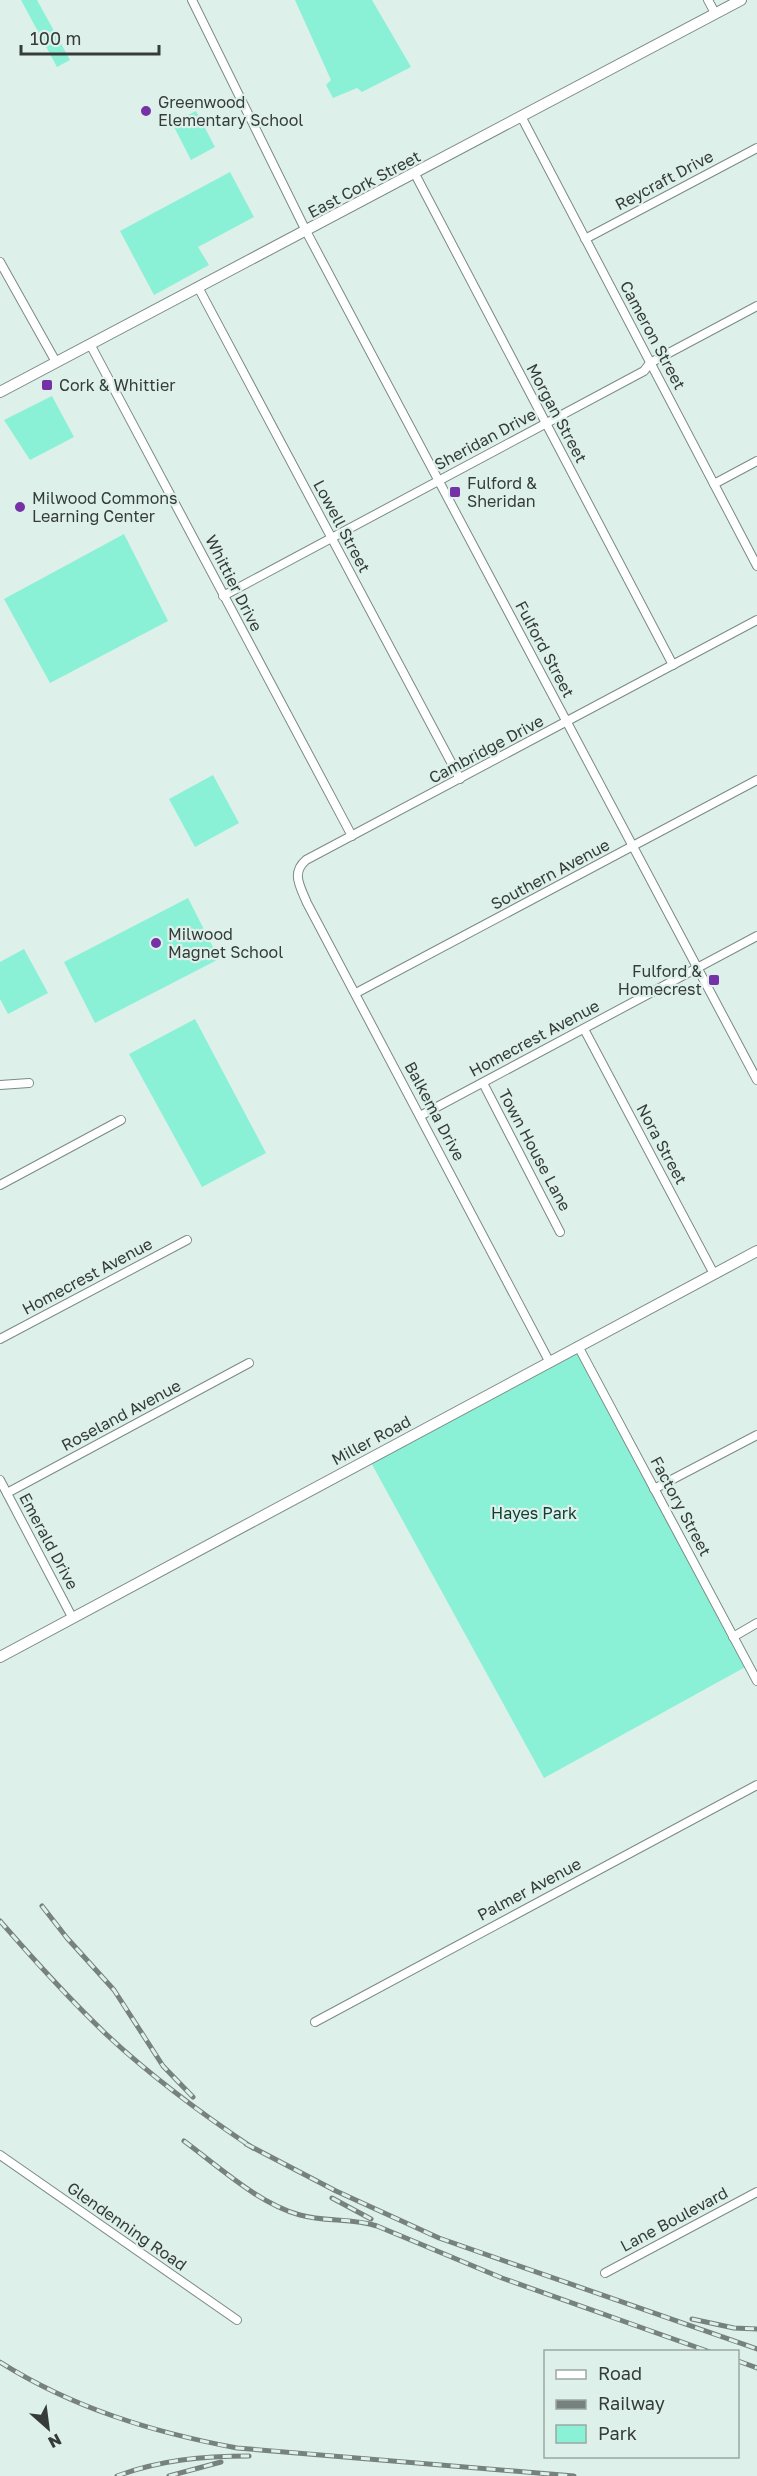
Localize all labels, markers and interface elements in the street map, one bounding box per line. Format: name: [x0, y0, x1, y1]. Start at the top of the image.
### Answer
scale bar: [21, 18, 159, 56]
text: 100 m: [30, 27, 81, 49]
place label: Greenwood Elementary School: [158, 92, 303, 130]
marker: Greenwood Elementary School: [139, 104, 153, 118]
street label: East Cork Street: [304, 146, 424, 222]
street label: Reycraft Drive: [612, 146, 716, 214]
street label: Cameron Street: [616, 277, 690, 393]
street label: Morgan Street: [522, 360, 592, 466]
place label: Cork & Whittier: [59, 375, 175, 395]
marker: Cork & Whittier: [40, 378, 54, 392]
street label: Sheridan Drive: [431, 404, 539, 474]
place label: Fulford & Sheridan: [467, 473, 537, 511]
street label: Lowell Street: [309, 476, 375, 576]
marker: Fulford & Sheridan: [448, 485, 462, 499]
place label: Milwood Commons Learning Center: [32, 488, 178, 526]
marker: Milwood Commons Learning Center: [13, 500, 27, 514]
street label: Whittier Drive: [201, 531, 267, 635]
street label: Fulford Street: [511, 597, 579, 701]
street label: Cambridge Drive: [425, 710, 547, 788]
street label: Southern Avenue: [487, 834, 613, 914]
place label: Milwood Magnet School: [168, 924, 283, 962]
marker: Milwood Magnet School: [149, 936, 163, 950]
place label: Fulford & Homecrest: [618, 961, 702, 999]
marker: Fulford & Homecrest: [707, 973, 721, 987]
street label: Homecrest Avenue: [465, 995, 603, 1081]
street label: Balkema Drive: [400, 1058, 470, 1164]
street label: Town House Lane: [494, 1086, 576, 1214]
street label: Nora Street: [632, 1100, 692, 1188]
street label: Homecrest Avenue: [18, 1233, 156, 1319]
street label: Roseland Avenue: [58, 1375, 184, 1455]
street label: Miller Road: [328, 1411, 414, 1469]
street label: Factory Street: [646, 1453, 716, 1559]
street label: Emerald Drive: [15, 1489, 83, 1593]
park label: Hayes Park: [491, 1503, 577, 1523]
street label: Palmer Avenue: [474, 1853, 584, 1925]
street label: Glendenning Road: [63, 2177, 191, 2275]
street label: Lane Boulevard: [617, 2182, 731, 2256]
legend: [544, 2350, 739, 2458]
text: Road: [598, 2362, 642, 2384]
text: Railway: [598, 2392, 665, 2414]
north arrow: [18, 2398, 78, 2458]
text: Park: [598, 2422, 637, 2444]
text: N: [45, 2430, 65, 2453]

